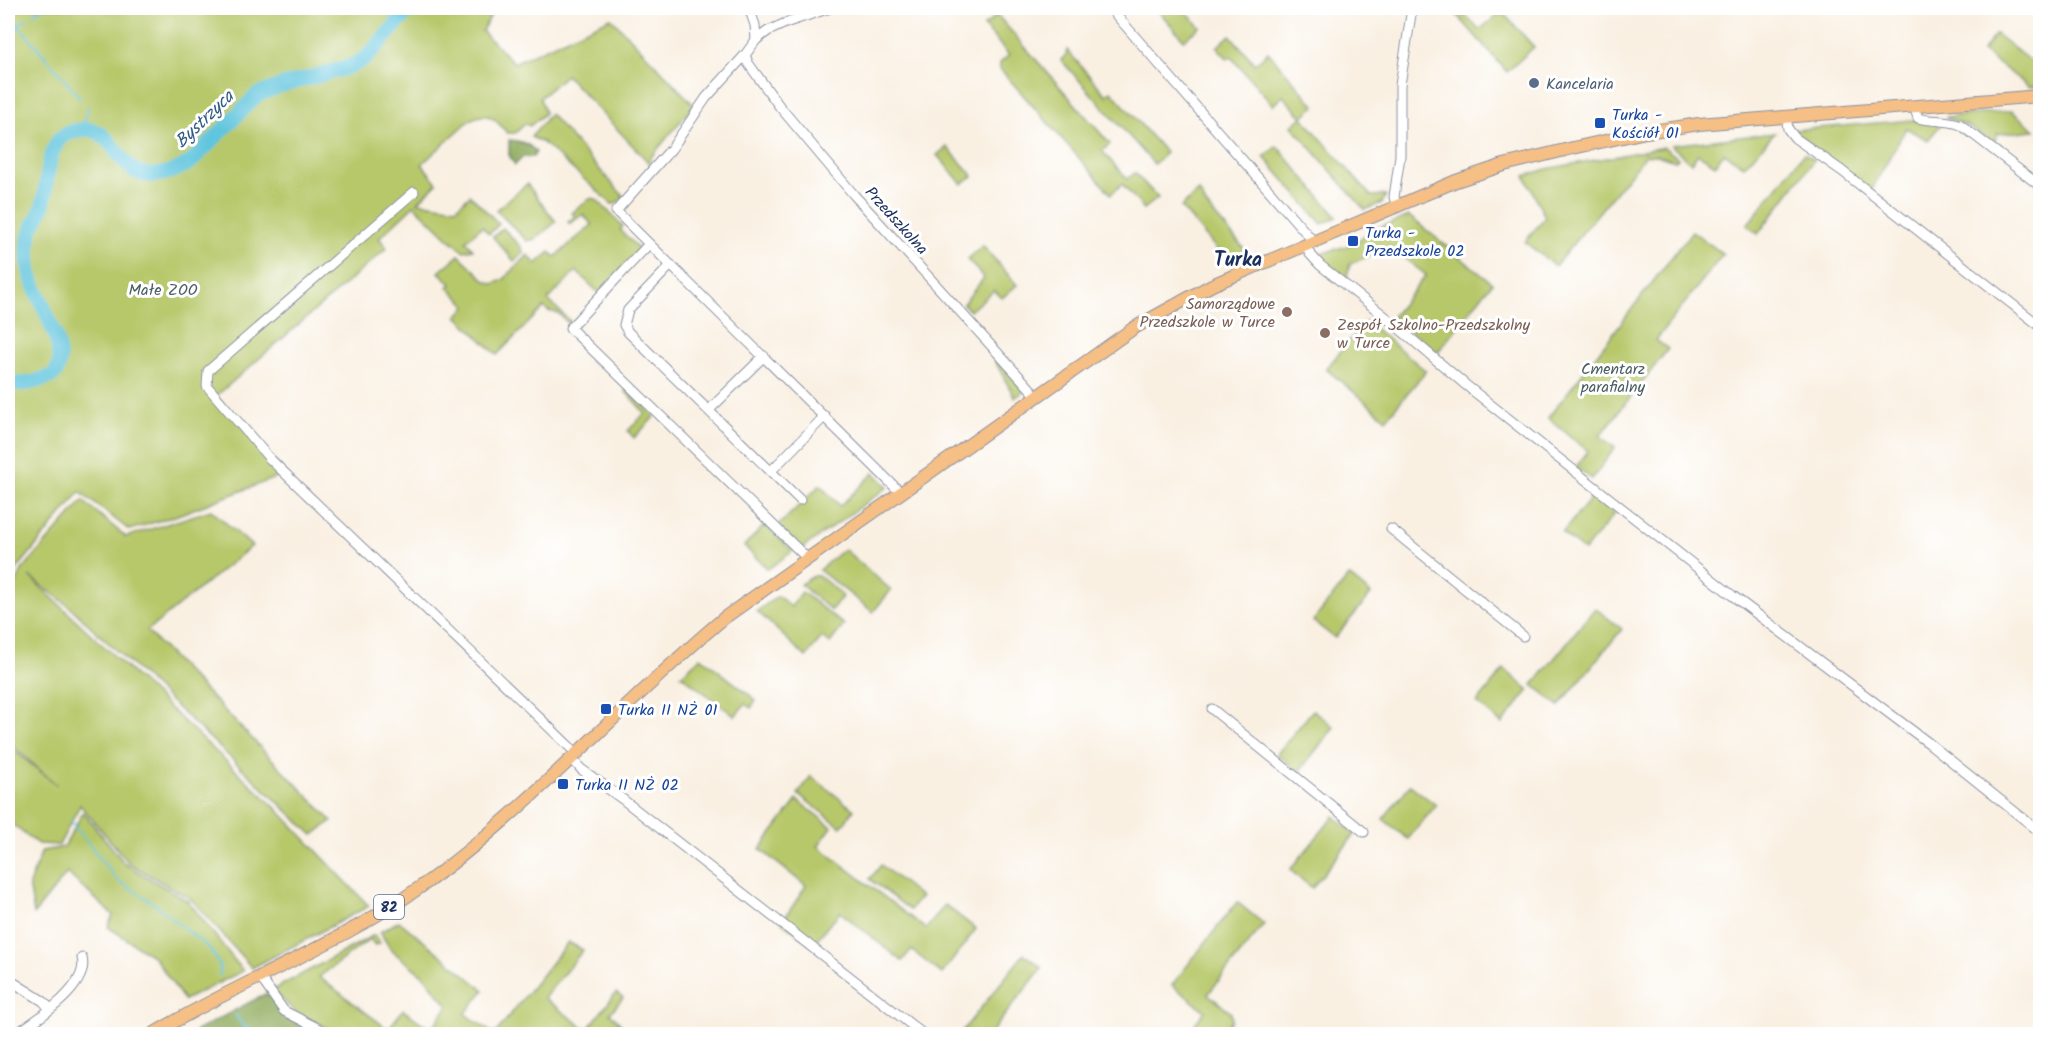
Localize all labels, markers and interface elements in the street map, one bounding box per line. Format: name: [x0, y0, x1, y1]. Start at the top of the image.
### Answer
place label: Kancelaria: [1546, 72, 1614, 97]
marker: Kancelaria: [1527, 76, 1541, 90]
water label: Bystrzyca: [169, 83, 243, 156]
place label: Turka - Kościół 01: [1612, 103, 1679, 146]
marker: Turka - Kościół 01: [1593, 116, 1607, 130]
street label: Przedszkolna: [858, 181, 934, 261]
place label: Turka - Przedszkole 02: [1365, 221, 1465, 264]
marker: Turka - Przedszkole 02: [1346, 234, 1360, 248]
district label: Turka: [1214, 245, 1262, 277]
park label: Małe ZOO: [128, 278, 198, 303]
place label: Samorządowe Przedszkole w Turce: [1140, 292, 1275, 335]
marker: Samorządowe Przedszkole w Turce: [1280, 305, 1294, 319]
place label: Zespół Szkolno-Przedszkolny w Turce: [1337, 313, 1531, 356]
marker: Zespół Szkolno-Przedszkolny w Turce: [1318, 326, 1332, 340]
park label: Cmentarz parafialny: [1580, 357, 1645, 400]
place label: Turka II NŻ 01: [618, 698, 718, 723]
marker: Turka II NŻ 01: [599, 702, 613, 716]
place label: Turka II NŻ 02: [575, 773, 679, 798]
marker: Turka II NŻ 02: [556, 777, 570, 791]
road number: 82: [374, 895, 404, 919]

